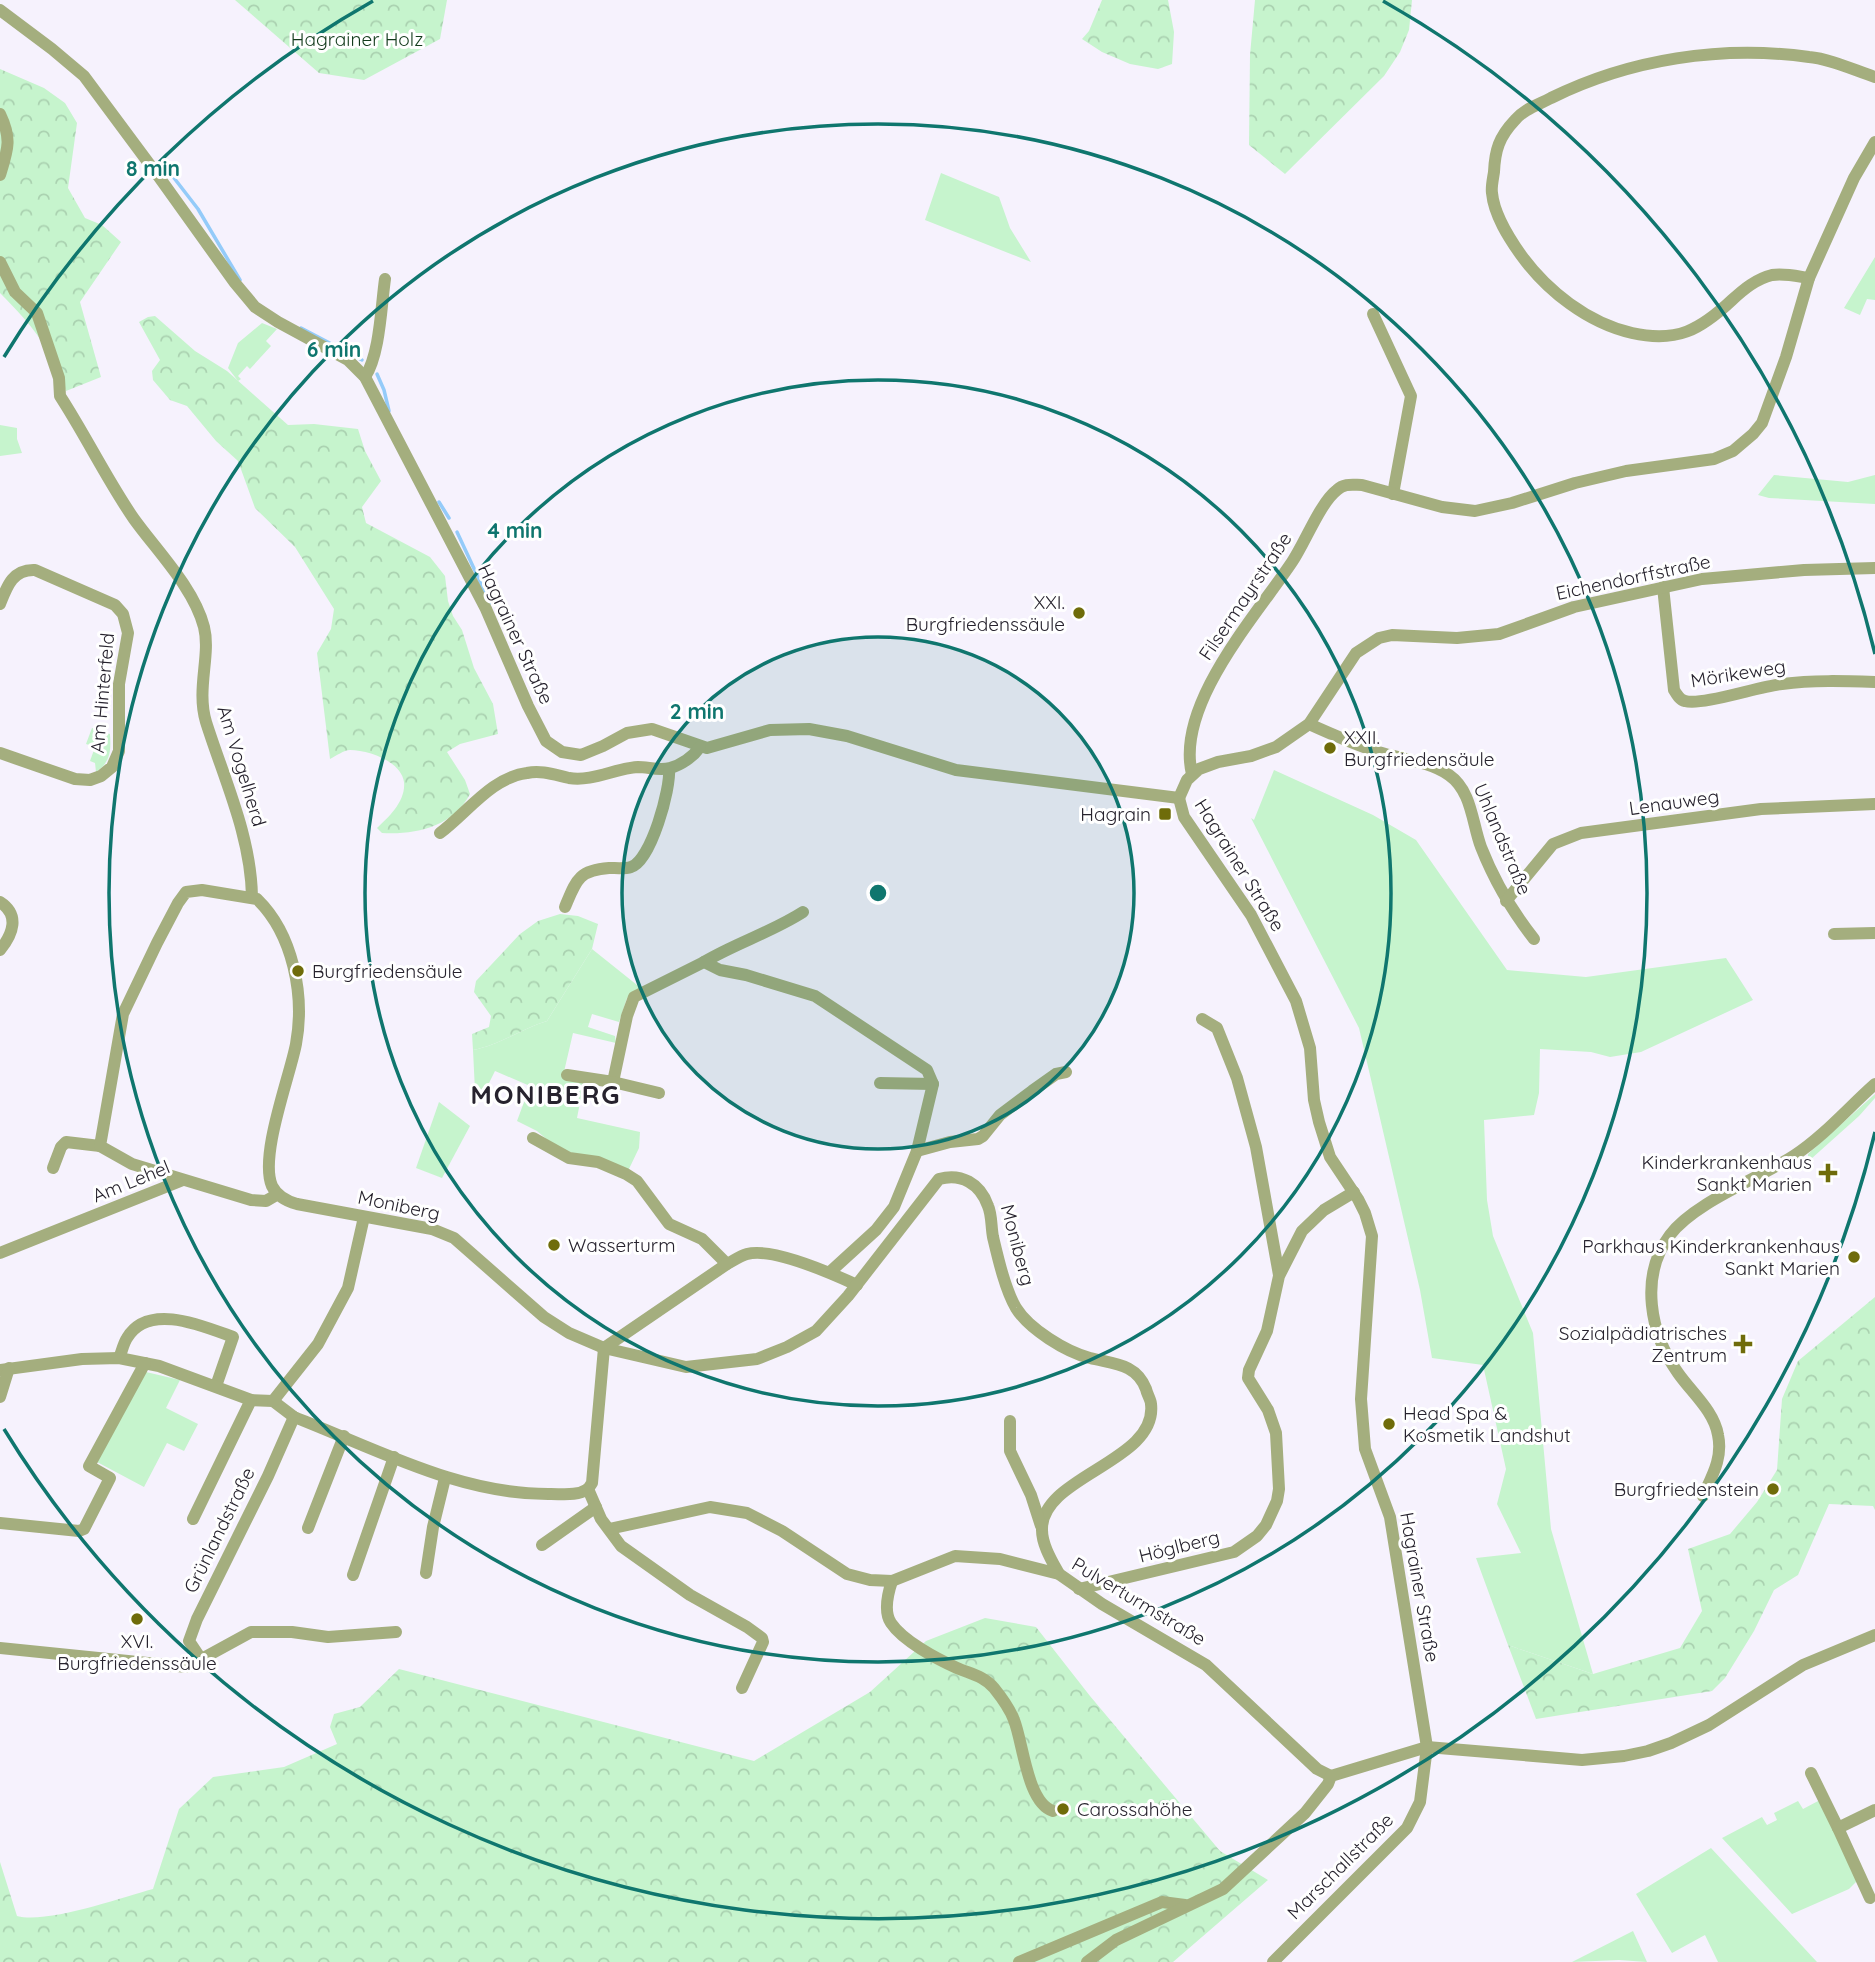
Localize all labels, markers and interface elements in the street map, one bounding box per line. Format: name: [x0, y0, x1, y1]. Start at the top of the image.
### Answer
park label: Hagrainer Holz: [291, 27, 423, 51]
text: 8 min: [126, 155, 180, 181]
text: 6 min: [307, 336, 361, 362]
text: 4 min: [487, 517, 543, 543]
street label: Filsermayrstraße: [1193, 527, 1297, 665]
street label: Eichendorffstraße: [1554, 549, 1712, 605]
street label: Hagrainer Straße: [473, 560, 559, 708]
place label: XXI. Burgfriedenssäule: [906, 590, 1065, 636]
marker: XXI. Burgfriedenssäule: [1071, 605, 1087, 621]
street label: Am Hinterfeld: [85, 632, 119, 754]
street label: Mörikeweg: [1689, 654, 1787, 692]
text: 2 min: [670, 698, 724, 724]
street label: Am Vogelherd: [212, 703, 272, 829]
place label: XXII. Burgfriedensäule: [1344, 725, 1494, 771]
marker: XXII. Burgfriedensäule: [1322, 740, 1338, 756]
street label: Uhlandstraße: [1469, 780, 1537, 898]
street label: Lenauweg: [1627, 784, 1721, 820]
street label: Hagrainer Straße: [1190, 794, 1290, 936]
place label: Hagrain: [1080, 802, 1151, 826]
marker: Hagrain: [1157, 806, 1173, 822]
centre of rings: [866, 881, 890, 905]
place label: Burgfriedensäule: [312, 959, 462, 983]
marker: Burgfriedensäule: [290, 963, 306, 979]
district label: MONIBERG: [471, 1078, 621, 1111]
place label: Kinderkrankenhaus Sankt Marien: [1642, 1150, 1812, 1196]
street label: Am Lehel: [89, 1155, 173, 1207]
marker: Kinderkrankenhaus Sankt Marien: [1818, 1163, 1838, 1183]
street label: Moniberg: [356, 1185, 442, 1225]
street label: Moniberg: [996, 1202, 1040, 1288]
place label: Wasserturm: [568, 1233, 675, 1257]
place label: Parkhaus Kinderkrankenhaus Sankt Marien: [1582, 1234, 1840, 1280]
marker: Wasserturm: [546, 1237, 562, 1253]
marker: Parkhaus Kinderkrankenhaus Sankt Marien: [1846, 1249, 1862, 1265]
place label: Sozialpädiatrisches Zentrum: [1559, 1321, 1727, 1367]
marker: Sozialpädiatrisches Zentrum: [1733, 1334, 1753, 1354]
place label: Head Spa & Kosmetik Landshut: [1403, 1401, 1571, 1447]
marker: Head Spa & Kosmetik Landshut: [1381, 1416, 1397, 1432]
street label: Grünlandstraße: [178, 1463, 260, 1597]
place label: Burgfriedenstein: [1614, 1477, 1759, 1501]
marker: Burgfriedenstein: [1765, 1481, 1781, 1497]
street label: Hagrainer Straße: [1395, 1510, 1445, 1664]
street label: Höglberg: [1136, 1524, 1222, 1568]
street label: Pulverturmstraße: [1068, 1552, 1210, 1650]
marker: XVI. Burgfriedenssäule: [129, 1611, 145, 1627]
place label: XVI. Burgfriedenssäule: [57, 1629, 217, 1675]
place label: Carossahöhe: [1077, 1797, 1193, 1821]
marker: Carossahöhe: [1055, 1801, 1071, 1817]
street label: Marschallstraße: [1282, 1808, 1398, 1924]

